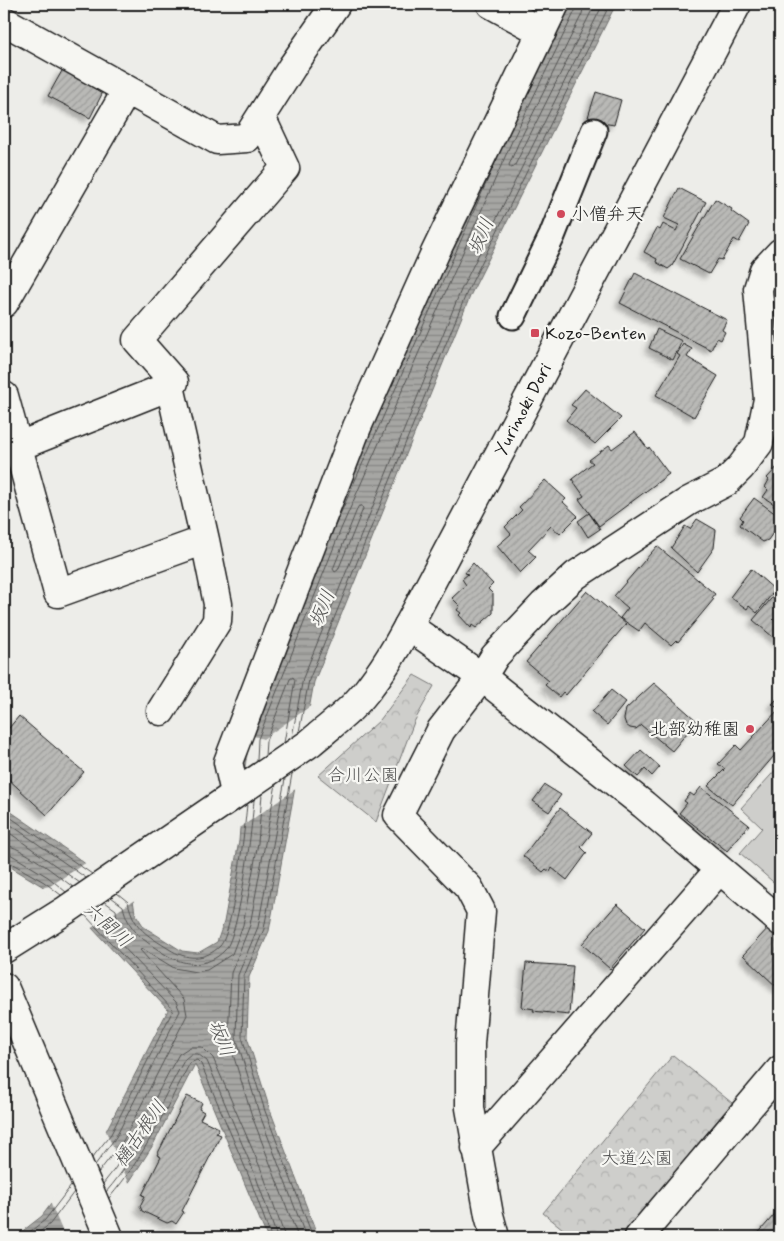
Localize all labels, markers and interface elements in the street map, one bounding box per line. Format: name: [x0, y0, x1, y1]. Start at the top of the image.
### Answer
place label: 小僧弁天: [571, 203, 643, 227]
marker: 小僧弁天: [555, 208, 567, 220]
water label: 坂川: [462, 214, 500, 259]
place label: Kozo-Benten: [545, 322, 646, 346]
marker: Kozo-Benten: [529, 327, 541, 339]
street label: Yurinoki Dori: [489, 359, 558, 460]
water label: 坂川: [303, 586, 341, 631]
place label: 北部幼稚園: [650, 718, 740, 742]
marker: 北部幼稚園: [744, 723, 756, 735]
park label: 合川公園: [327, 764, 399, 788]
water label: 六間川: [77, 897, 137, 953]
water label: 坂川: [202, 1016, 239, 1061]
water label: 樋古根川: [108, 1096, 172, 1172]
park label: 大道公園: [601, 1147, 673, 1171]

